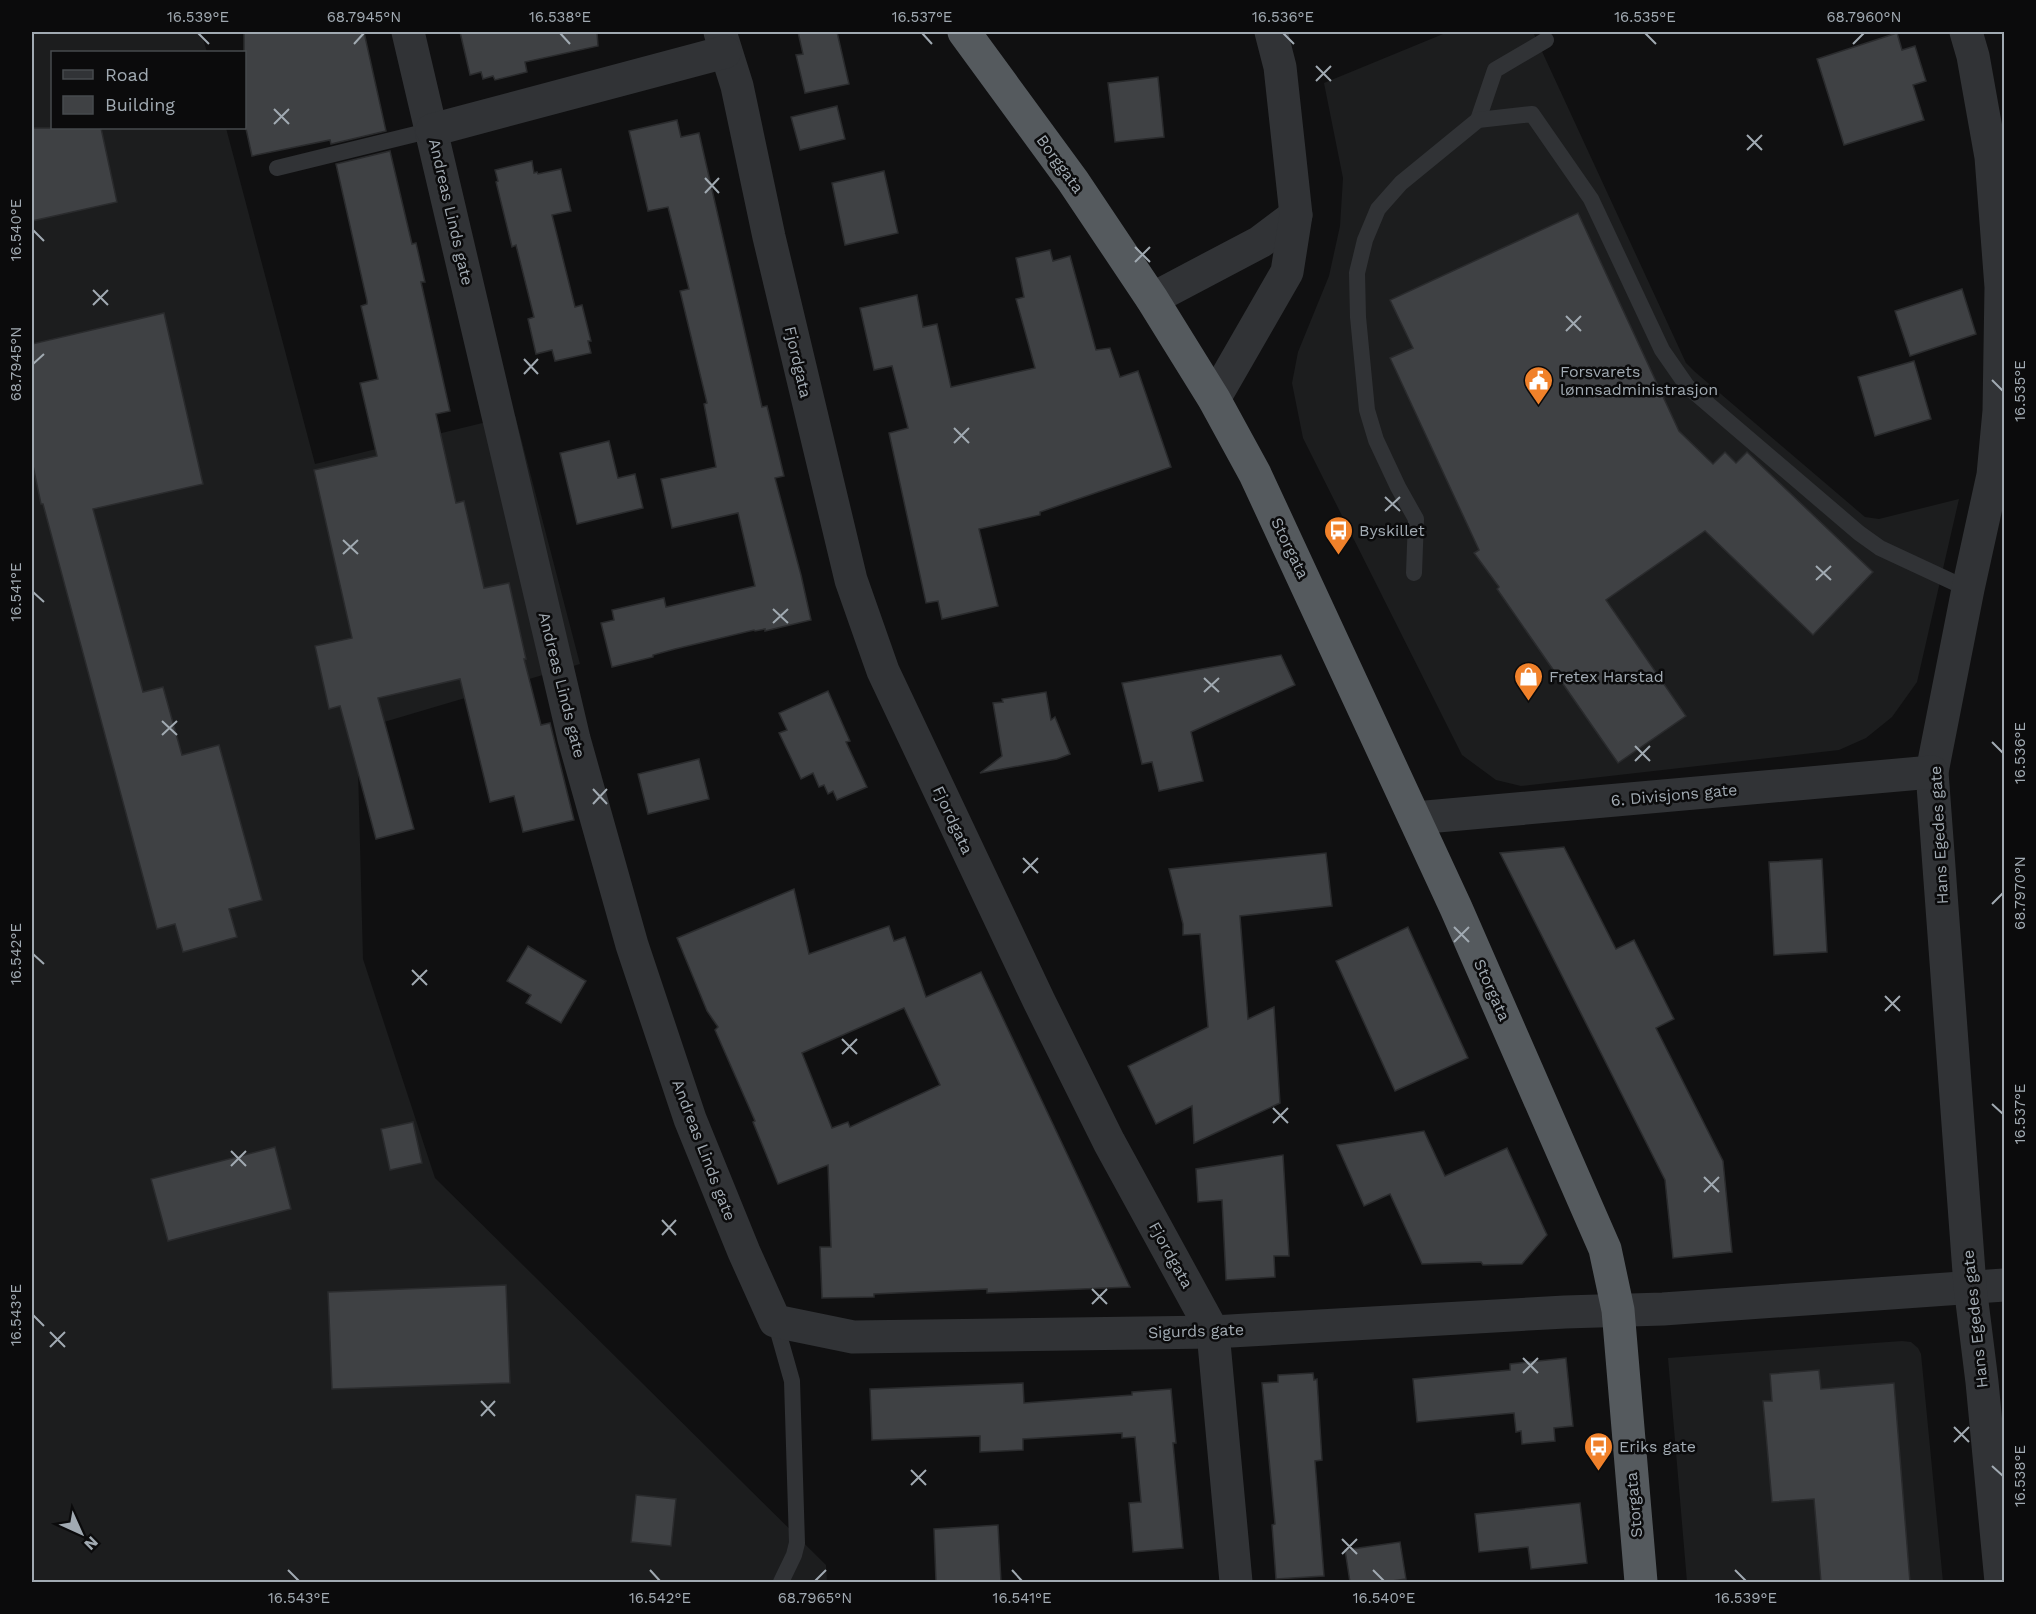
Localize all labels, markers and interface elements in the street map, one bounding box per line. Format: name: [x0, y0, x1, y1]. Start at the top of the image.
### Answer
text: 16.539°E: [167, 8, 229, 26]
text: 68.7945°N: [327, 8, 401, 26]
text: 16.538°E: [529, 8, 591, 26]
text: 16.537°E: [892, 8, 952, 26]
text: 16.536°E: [1252, 8, 1314, 26]
text: 16.535°E: [1614, 8, 1676, 26]
text: 68.7960°N: [1826, 8, 1902, 26]
legend: [51, 51, 246, 129]
text: Road: [105, 64, 149, 85]
text: Building: [105, 94, 175, 115]
street label: Borggata: [1032, 131, 1088, 197]
street label: Andreas Linds gate: [425, 137, 477, 287]
text: 16.540°E: [7, 199, 25, 261]
street label: Fjordgata: [781, 324, 815, 400]
text: 68.7945°N: [7, 327, 25, 401]
text: 16.535°E: [2011, 360, 2029, 422]
place label: Forsvarets lønnsadministrasjon: [1560, 362, 1718, 399]
public building icon: Forsvarets lønnsadministrasjon: [1523, 364, 1555, 406]
street label: Storgata: [1267, 514, 1313, 582]
bus stop icon: Byskillet: [1322, 514, 1354, 556]
place label: Byskillet: [1359, 521, 1425, 540]
text: 16.541°E: [7, 563, 25, 621]
street label: Andreas Linds gate: [535, 610, 589, 760]
shop icon: Fretex Harstad: [1512, 660, 1544, 702]
place label: Fretex Harstad: [1549, 667, 1664, 686]
text: 16.536°E: [2011, 722, 2029, 784]
street label: Hans Egedes gate: [1926, 765, 1952, 905]
street label: 6. Divisjons gate: [1610, 780, 1738, 810]
street label: Fjordgata: [929, 783, 977, 857]
text: 68.7970°N: [2011, 856, 2029, 930]
text: 16.542°E: [7, 923, 25, 985]
street label: Storgata: [1470, 956, 1514, 1024]
street label: Andreas Linds gate: [668, 1077, 740, 1223]
text: 16.537°E: [2011, 1084, 2029, 1144]
street label: Fjordgata: [1145, 1218, 1197, 1292]
street label: Hans Egedes gate: [1958, 1249, 1992, 1389]
text: 16.543°E: [7, 1284, 25, 1346]
street label: Sigurds gate: [1148, 1320, 1244, 1342]
bus stop icon: Eriks gate: [1582, 1430, 1614, 1472]
place label: Eriks gate: [1619, 1437, 1696, 1456]
text: 16.538°E: [2011, 1445, 2029, 1507]
street label: Storgata: [1622, 1471, 1646, 1539]
north arrow: [51, 1503, 111, 1563]
text: N: [80, 1532, 102, 1554]
text: 16.543°E: [268, 1589, 330, 1607]
text: 16.542°E: [629, 1589, 691, 1607]
text: 68.7965°N: [778, 1589, 852, 1607]
text: 16.541°E: [993, 1589, 1051, 1607]
text: 16.540°E: [1353, 1589, 1415, 1607]
text: 16.539°E: [1715, 1589, 1777, 1607]

